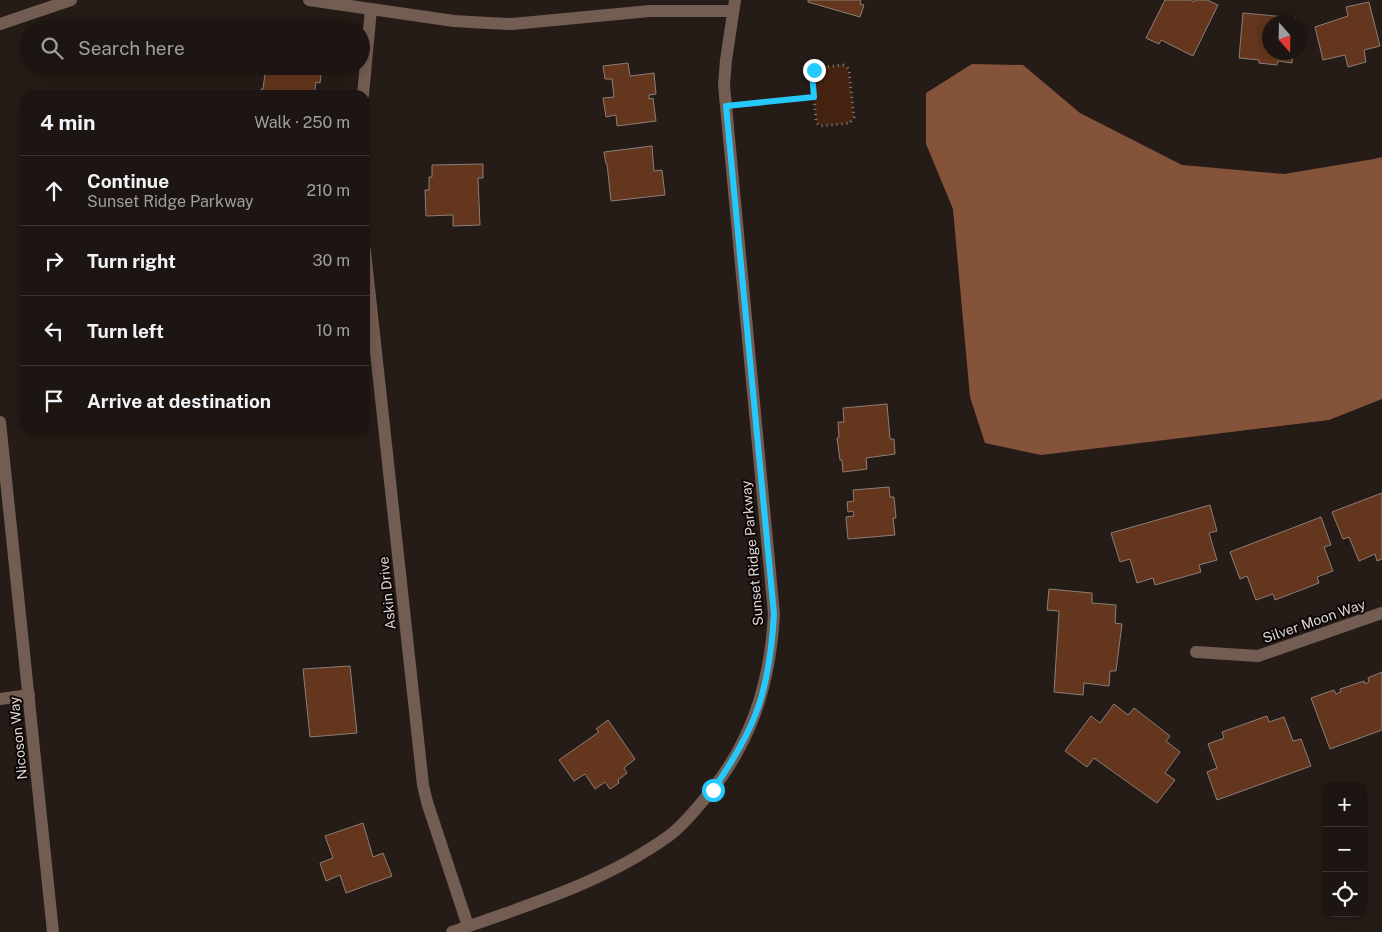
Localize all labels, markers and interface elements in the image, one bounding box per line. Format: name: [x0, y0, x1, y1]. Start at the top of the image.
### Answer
north arrow: [1262, 15, 1307, 60]
search box: [20, 20, 370, 75]
icon: search: [38, 34, 66, 62]
text: Search here: [78, 37, 185, 59]
route end: [803, 59, 826, 82]
text: 4 min: [40, 110, 95, 135]
text: Walk · 250 m: [254, 113, 350, 132]
text: Continue: [87, 170, 169, 192]
icon: ahead: [40, 177, 68, 205]
text: 210 m: [306, 181, 350, 200]
text: Sunset Ridge Parkway: [87, 192, 254, 211]
icon: right: [40, 247, 68, 275]
text: Turn right: [87, 250, 176, 272]
text: 30 m: [313, 251, 350, 270]
icon: left: [40, 317, 68, 345]
text: Turn left: [87, 320, 164, 342]
text: 10 m: [316, 321, 350, 340]
icon: arrive: [40, 387, 68, 415]
text: Arrive at destination: [87, 390, 271, 412]
street label: Sunset Ridge Parkway: [738, 479, 766, 626]
street label: Askin Drive: [375, 556, 399, 630]
street label: Silver Moon Way: [1260, 596, 1368, 646]
street label: Nicoson Way: [6, 695, 30, 780]
route start: [702, 779, 725, 802]
map controls: [1322, 782, 1367, 917]
button: +: [1322, 782, 1367, 827]
button: −: [1322, 827, 1367, 872]
button: locate: [1322, 872, 1367, 917]

